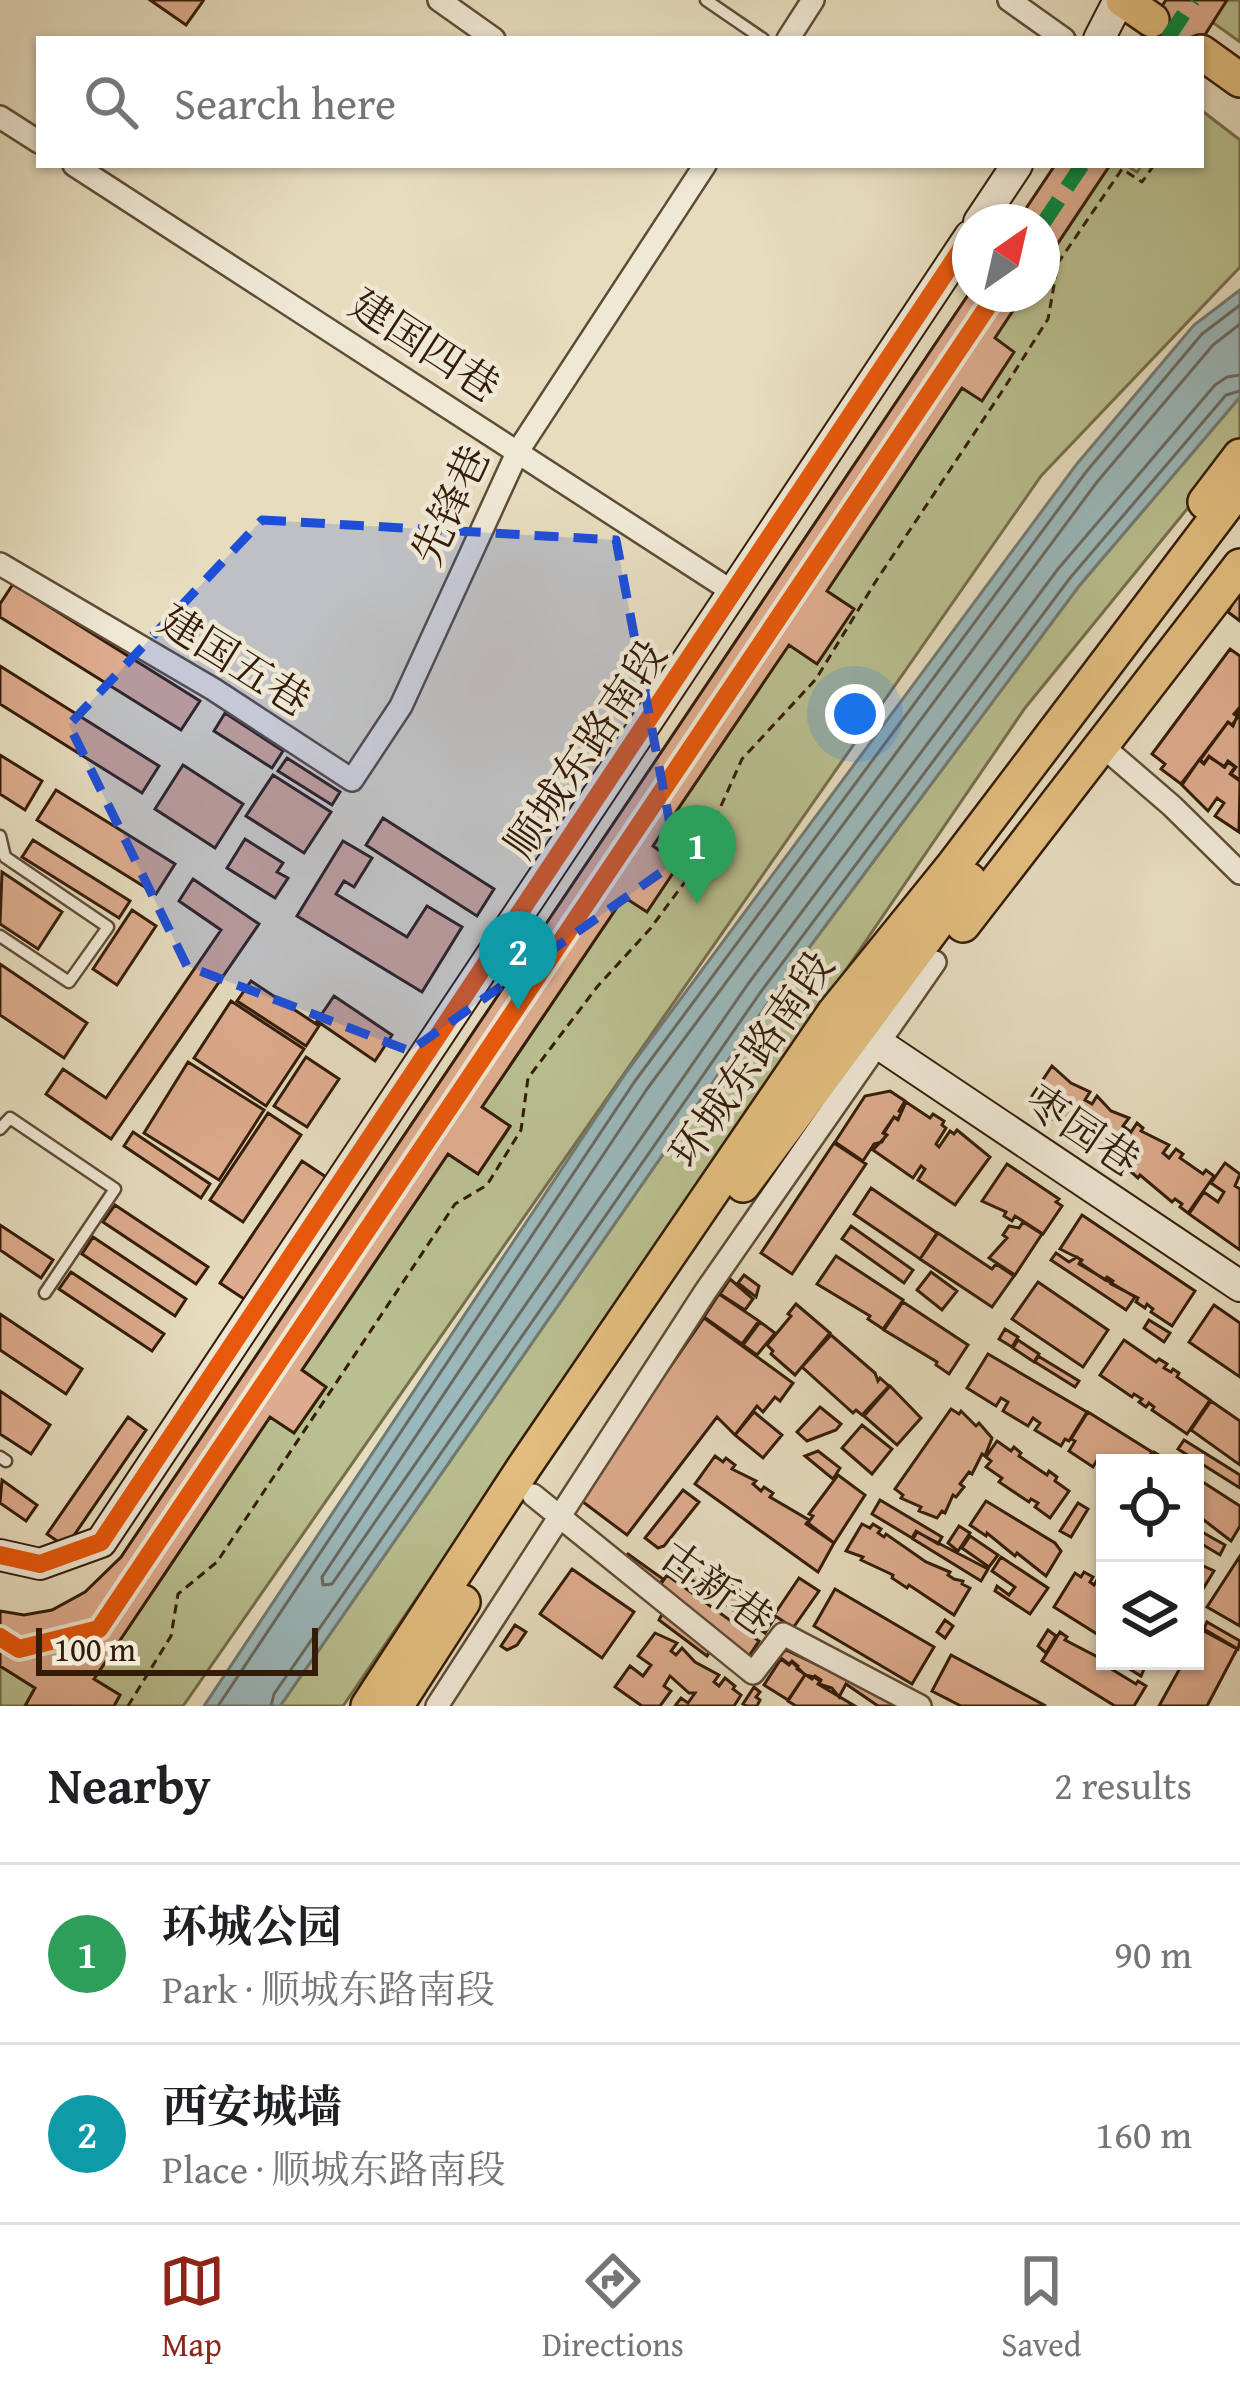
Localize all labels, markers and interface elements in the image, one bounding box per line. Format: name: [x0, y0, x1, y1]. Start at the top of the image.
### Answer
search box: [36, 36, 1204, 168]
icon: search: [78, 69, 144, 135]
text: Search here: [174, 70, 396, 135]
north arrow: [952, 204, 1060, 312]
street label: 建国四巷: [338, 273, 512, 416]
street label: 先锋巷: [395, 435, 504, 575]
street label: 建国五巷: [148, 589, 323, 730]
street label: 顺城东路南段: [489, 627, 680, 870]
your location: [825, 684, 885, 744]
pin: 1: [658, 805, 736, 904]
pin: 2: [479, 911, 557, 1010]
street label: 环城东路南段: [653, 938, 848, 1179]
street label: 枣园巷: [1014, 1069, 1153, 1190]
map controls: [1096, 1454, 1204, 1670]
button: locate: [1096, 1454, 1204, 1562]
street label: 古新巷: [648, 1525, 786, 1648]
button: layers: [1096, 1562, 1204, 1670]
scale bar: [36, 1622, 318, 1675]
text: 100 m: [54, 1625, 136, 1673]
text: Nearby: [48, 1747, 211, 1822]
text: 2 results: [1054, 1756, 1192, 1813]
text: 环城公园: [162, 1893, 342, 1958]
text: 1: [77, 1925, 97, 1982]
text: 90 m: [1114, 1925, 1192, 1982]
text: Park · 顺城东路南段: [162, 1960, 495, 2017]
text: 西安城墙: [162, 2073, 342, 2138]
text: 2: [77, 2105, 97, 2162]
text: 160 m: [1095, 2105, 1192, 2162]
text: Place · 顺城东路南段: [162, 2140, 506, 2197]
tab: Map: [159, 2248, 225, 2368]
tab: Directions: [542, 2248, 684, 2368]
tab: Saved: [1001, 2248, 1081, 2368]

